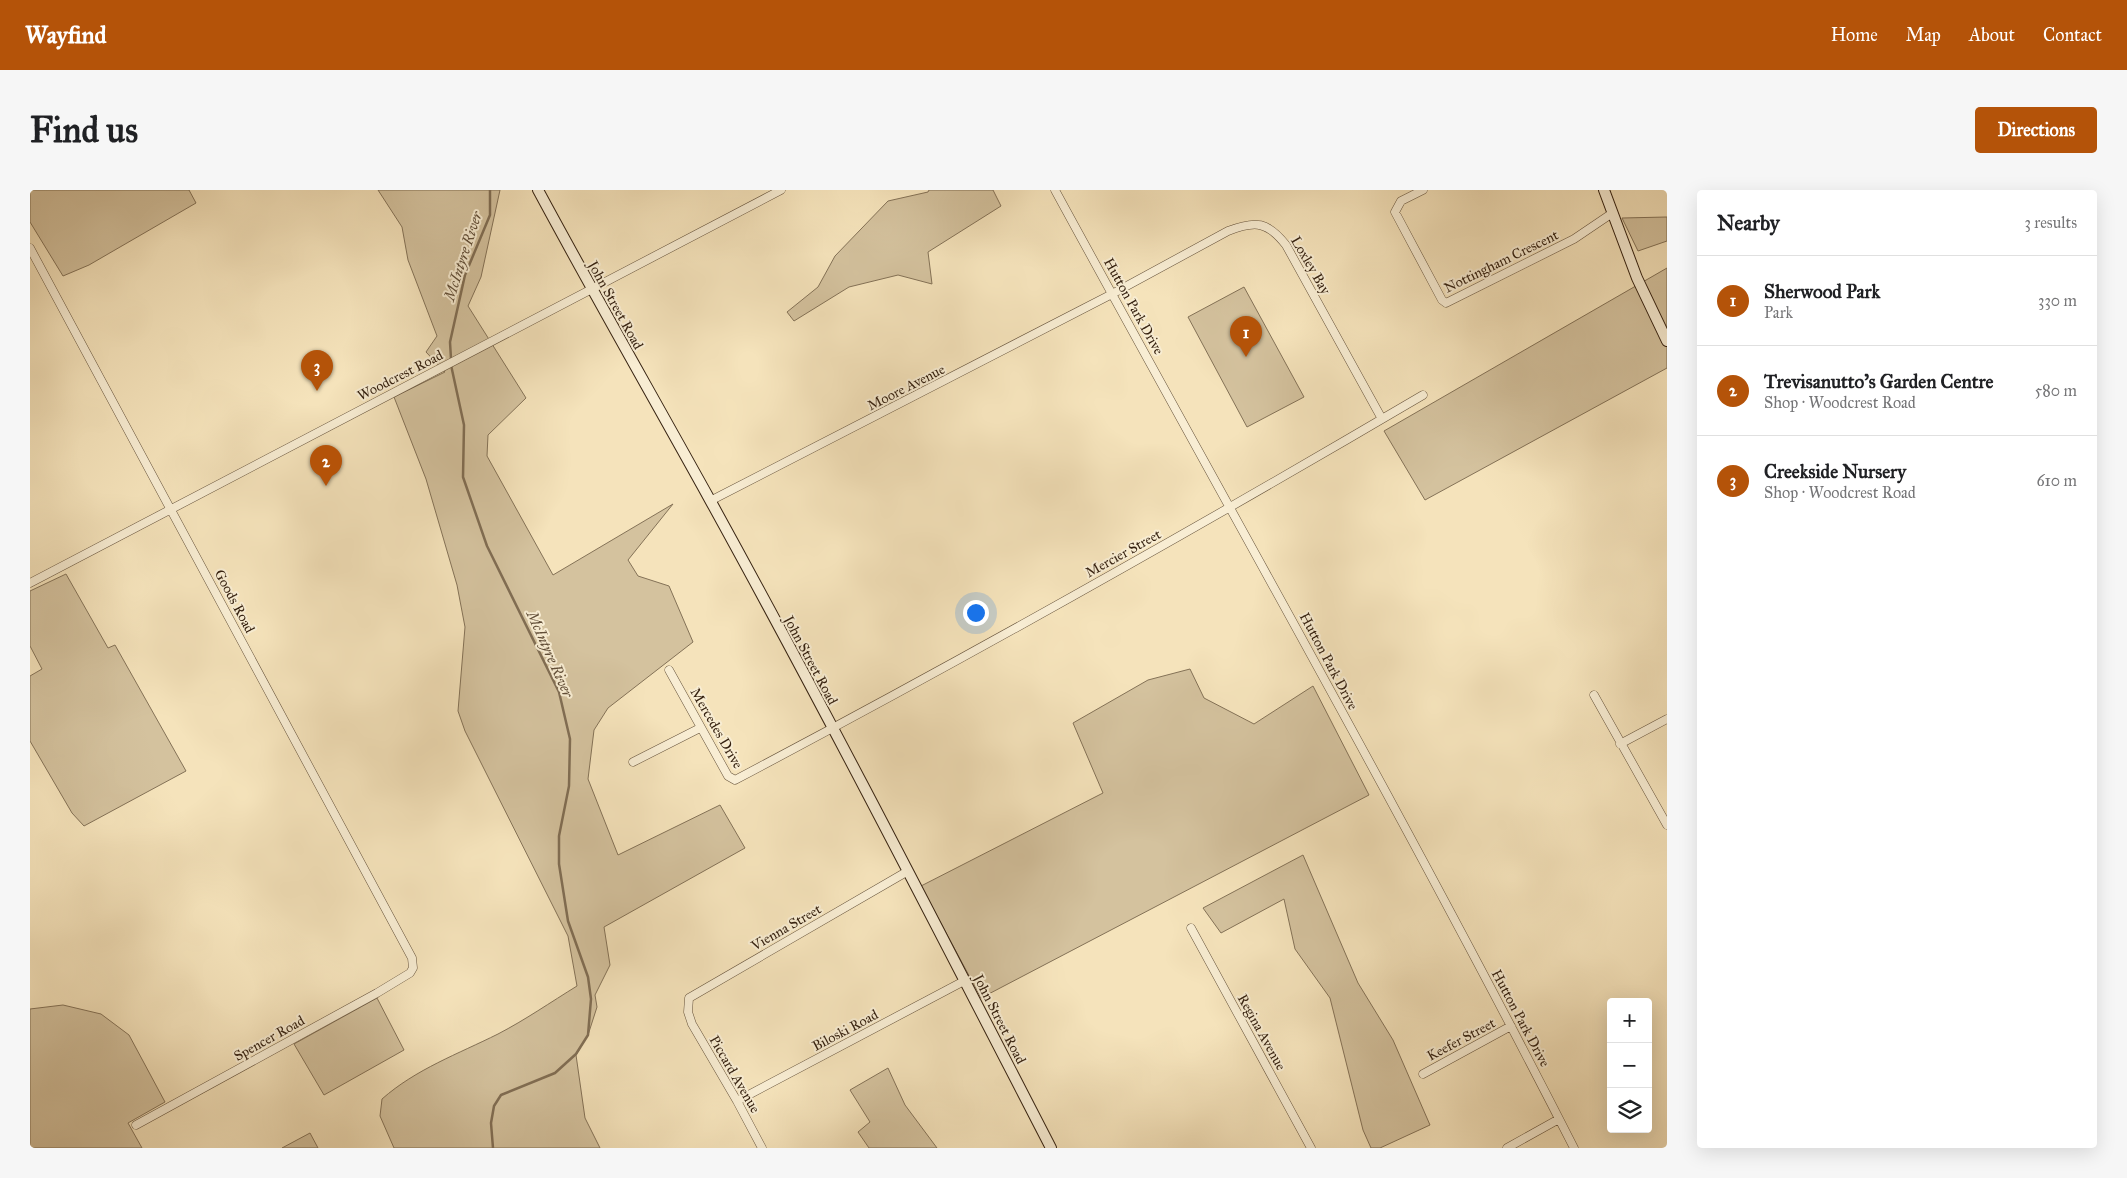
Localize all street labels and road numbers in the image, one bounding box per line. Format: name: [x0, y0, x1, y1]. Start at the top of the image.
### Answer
street label: Nottingham Crescent: [1441, 226, 1561, 296]
street label: Loxley Bay: [1287, 233, 1334, 298]
street label: Hutton Park Drive: [1100, 255, 1167, 358]
street label: John Street Road: [582, 256, 647, 353]
street label: Woodcrest Road: [355, 347, 446, 404]
street label: Moore Avenue: [865, 361, 948, 414]
street label: Mercier Street: [1082, 526, 1164, 581]
street label: Goods Road: [211, 567, 258, 636]
street label: Hutton Park Drive: [1296, 610, 1361, 713]
street label: John Street Road: [778, 611, 841, 708]
street label: Mercedes Drive: [687, 685, 747, 772]
street label: Vienna Street: [747, 900, 824, 955]
street label: Hutton Park Drive: [1488, 967, 1553, 1070]
street label: John Street Road: [968, 970, 1029, 1067]
street label: Regina Avenue: [1234, 991, 1290, 1073]
street label: Biloski Road: [809, 1006, 881, 1055]
street label: Spencer Road: [231, 1012, 308, 1065]
street label: Keefer Street: [1424, 1014, 1498, 1065]
street label: Piccard Avenue: [706, 1032, 764, 1116]

